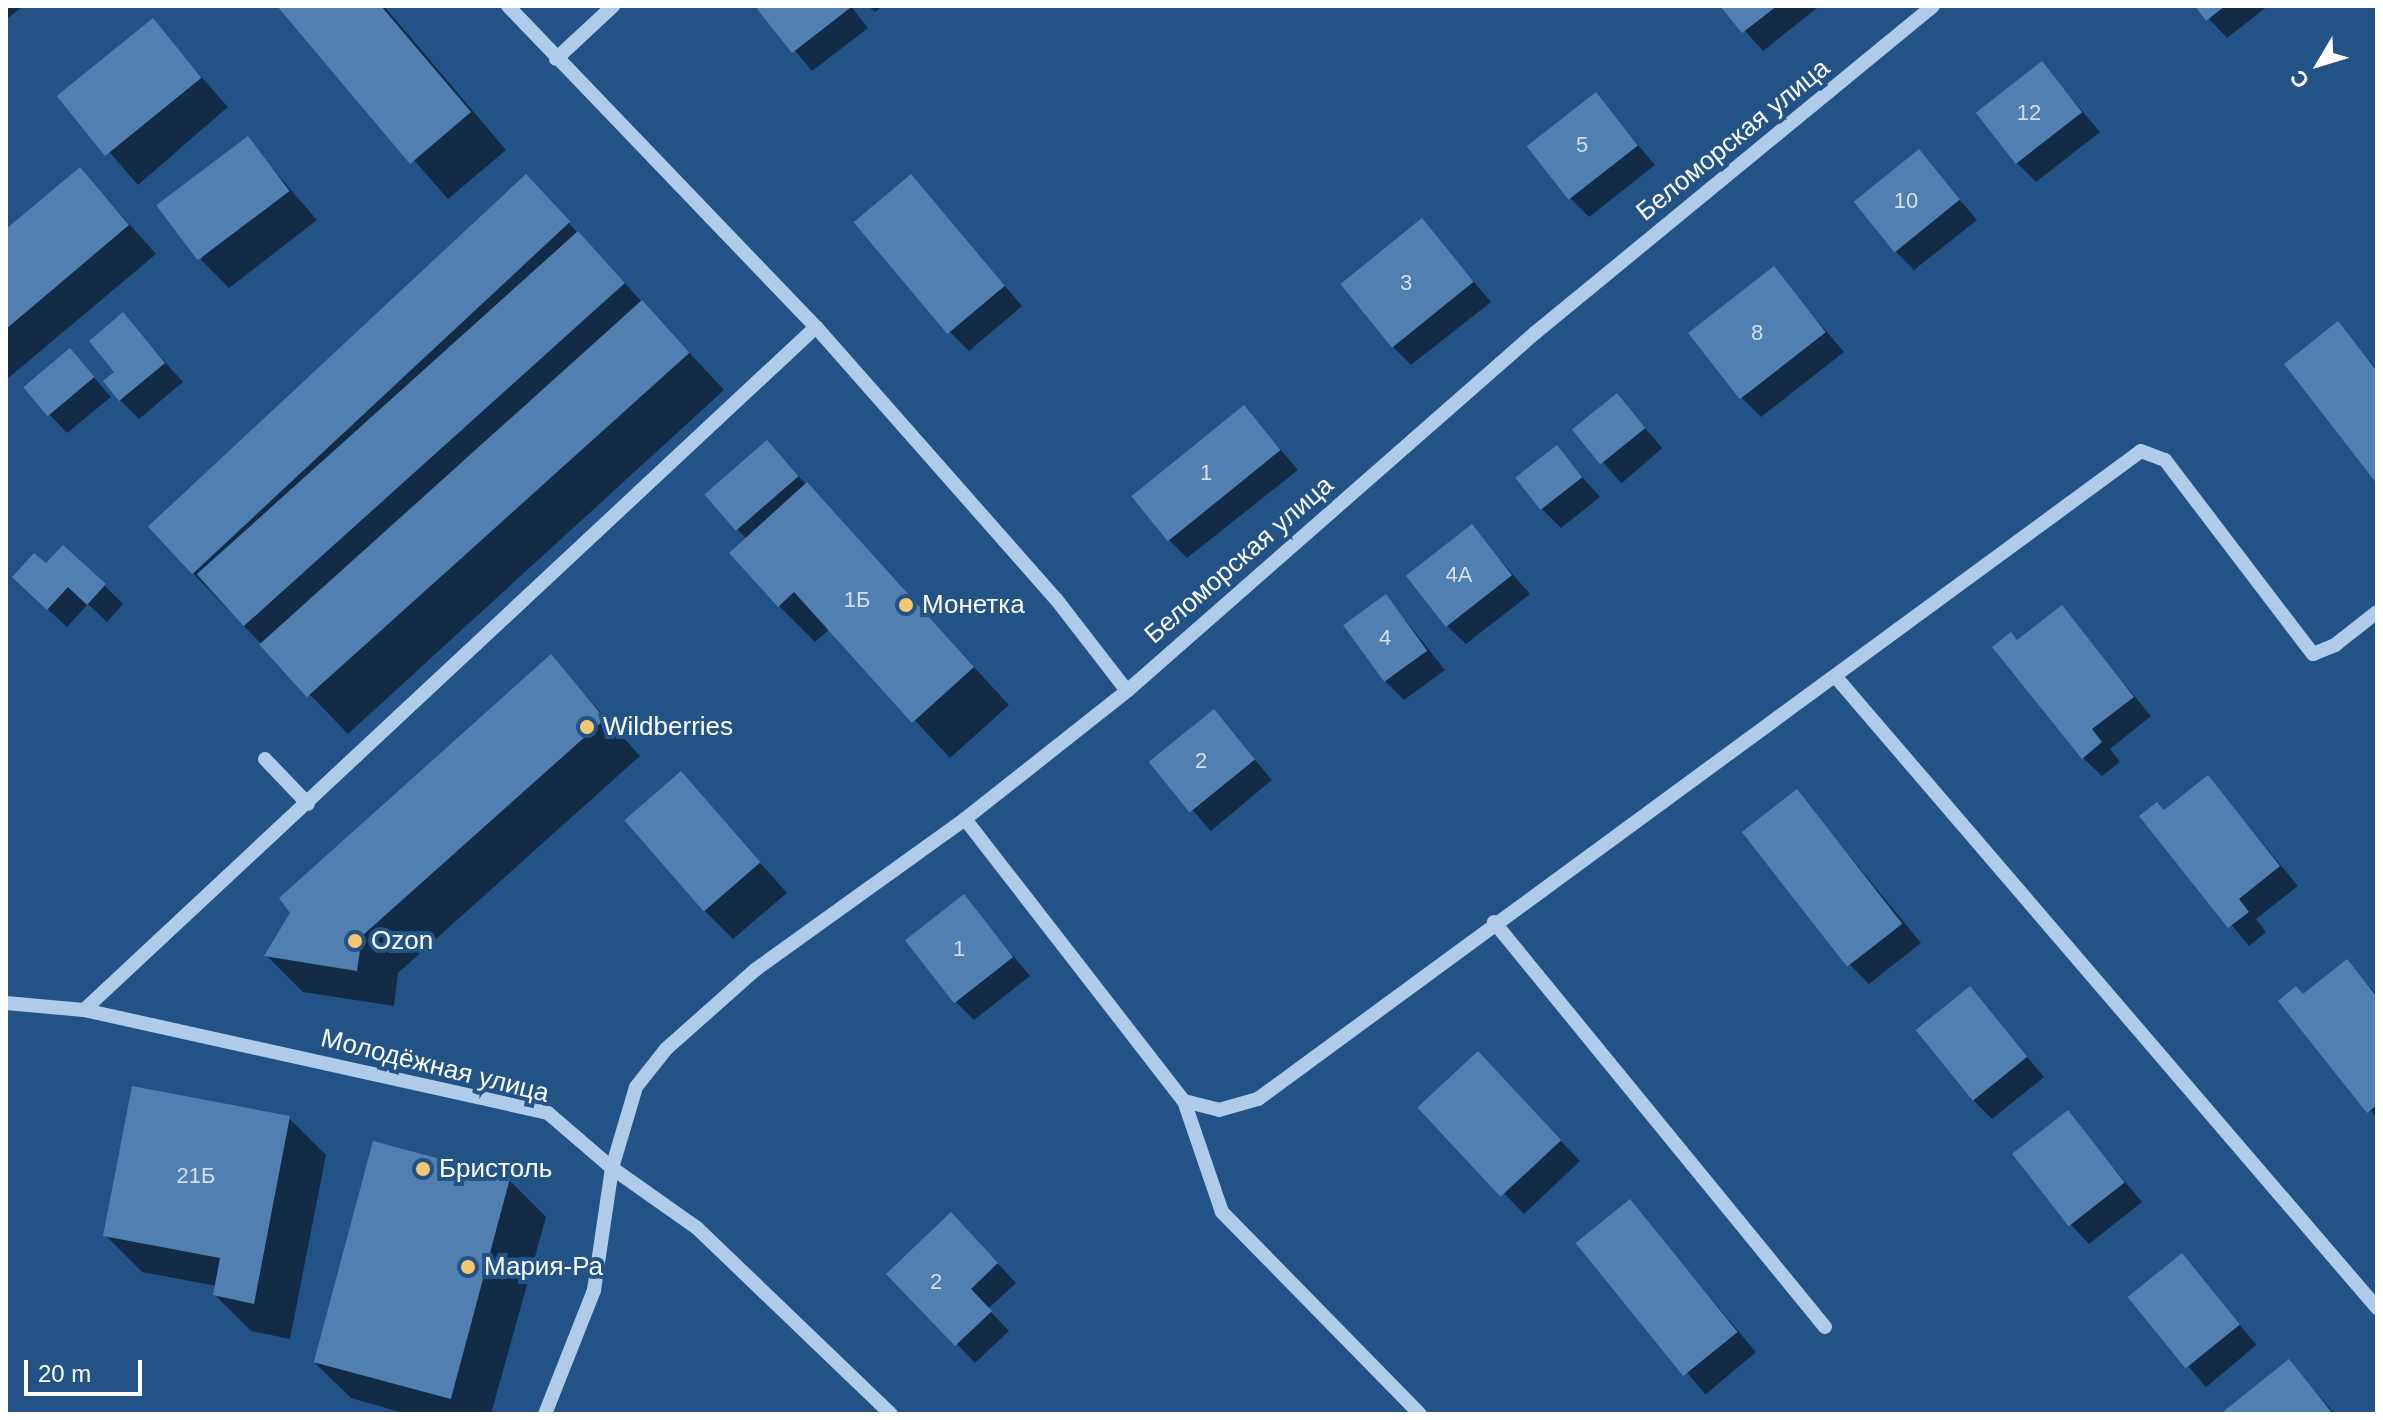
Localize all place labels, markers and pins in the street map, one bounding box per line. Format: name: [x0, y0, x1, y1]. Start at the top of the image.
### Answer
place label: Монетка: [922, 589, 1025, 621]
marker: Монетка: [897, 596, 915, 614]
place label: Wildberries: [603, 711, 733, 743]
marker: Wildberries: [578, 718, 596, 736]
place label: Ozon: [371, 925, 433, 957]
marker: Ozon: [346, 932, 364, 950]
place label: Бристоль: [439, 1153, 552, 1185]
marker: Бристоль: [414, 1160, 432, 1178]
place label: Мария-Ра: [484, 1251, 603, 1283]
marker: Мария-Ра: [459, 1258, 477, 1276]

